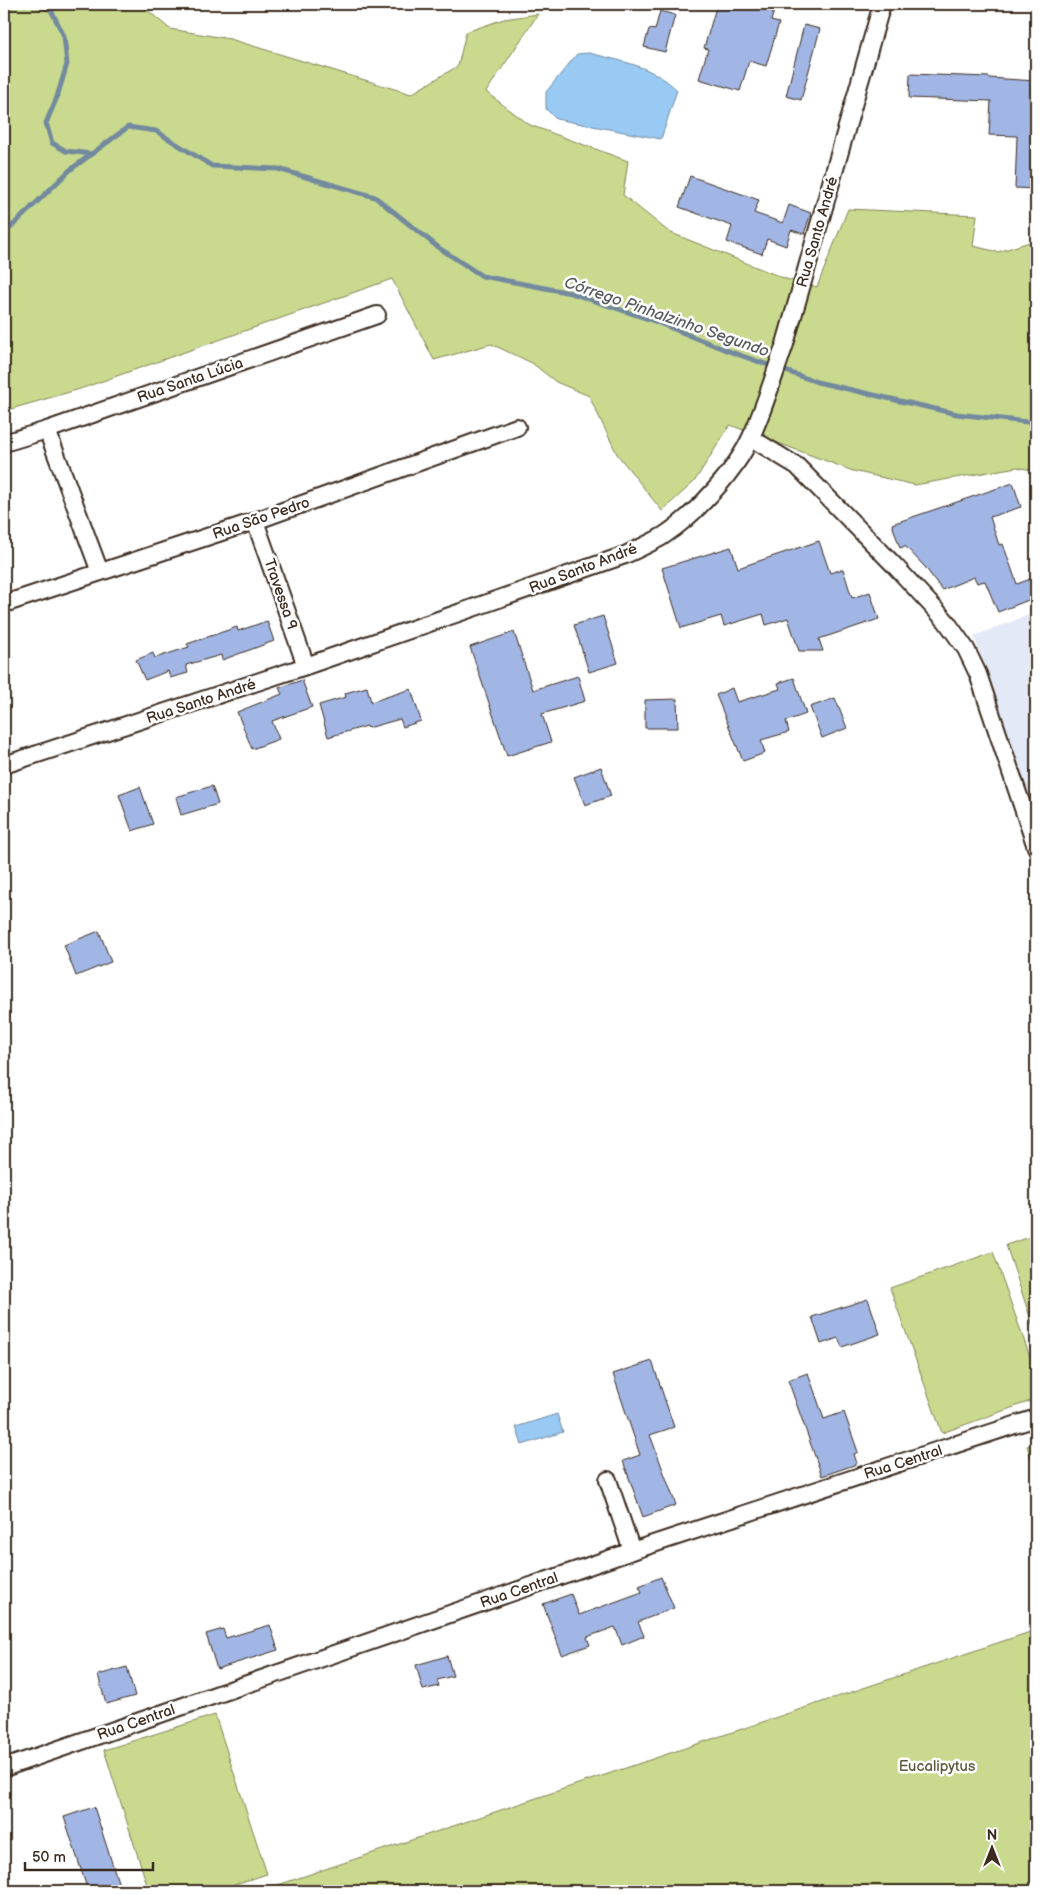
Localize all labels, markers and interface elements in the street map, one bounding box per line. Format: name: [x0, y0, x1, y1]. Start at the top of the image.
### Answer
street label: Rua Santo André: [793, 175, 842, 290]
water label: Córrego Pinhalzinho Segundo: [562, 273, 772, 361]
street label: Rua Santa Lúcia: [135, 353, 246, 407]
street label: Rua São Pedro: [210, 493, 312, 544]
street label: Rua Santo André: [526, 539, 640, 598]
street label: Travessa 9: [260, 556, 302, 632]
street label: Rua Santo André: [144, 675, 258, 728]
street label: Rua Central: [862, 1441, 945, 1484]
street label: Rua Central: [478, 1568, 561, 1613]
street label: Rua Central: [95, 1700, 178, 1745]
park label: Eucalipytus: [899, 1757, 976, 1776]
north arrow: [968, 1822, 1018, 1872]
text: N: [987, 1827, 997, 1844]
scale bar: [25, 1840, 152, 1872]
text: 50 m: [32, 1848, 66, 1867]

